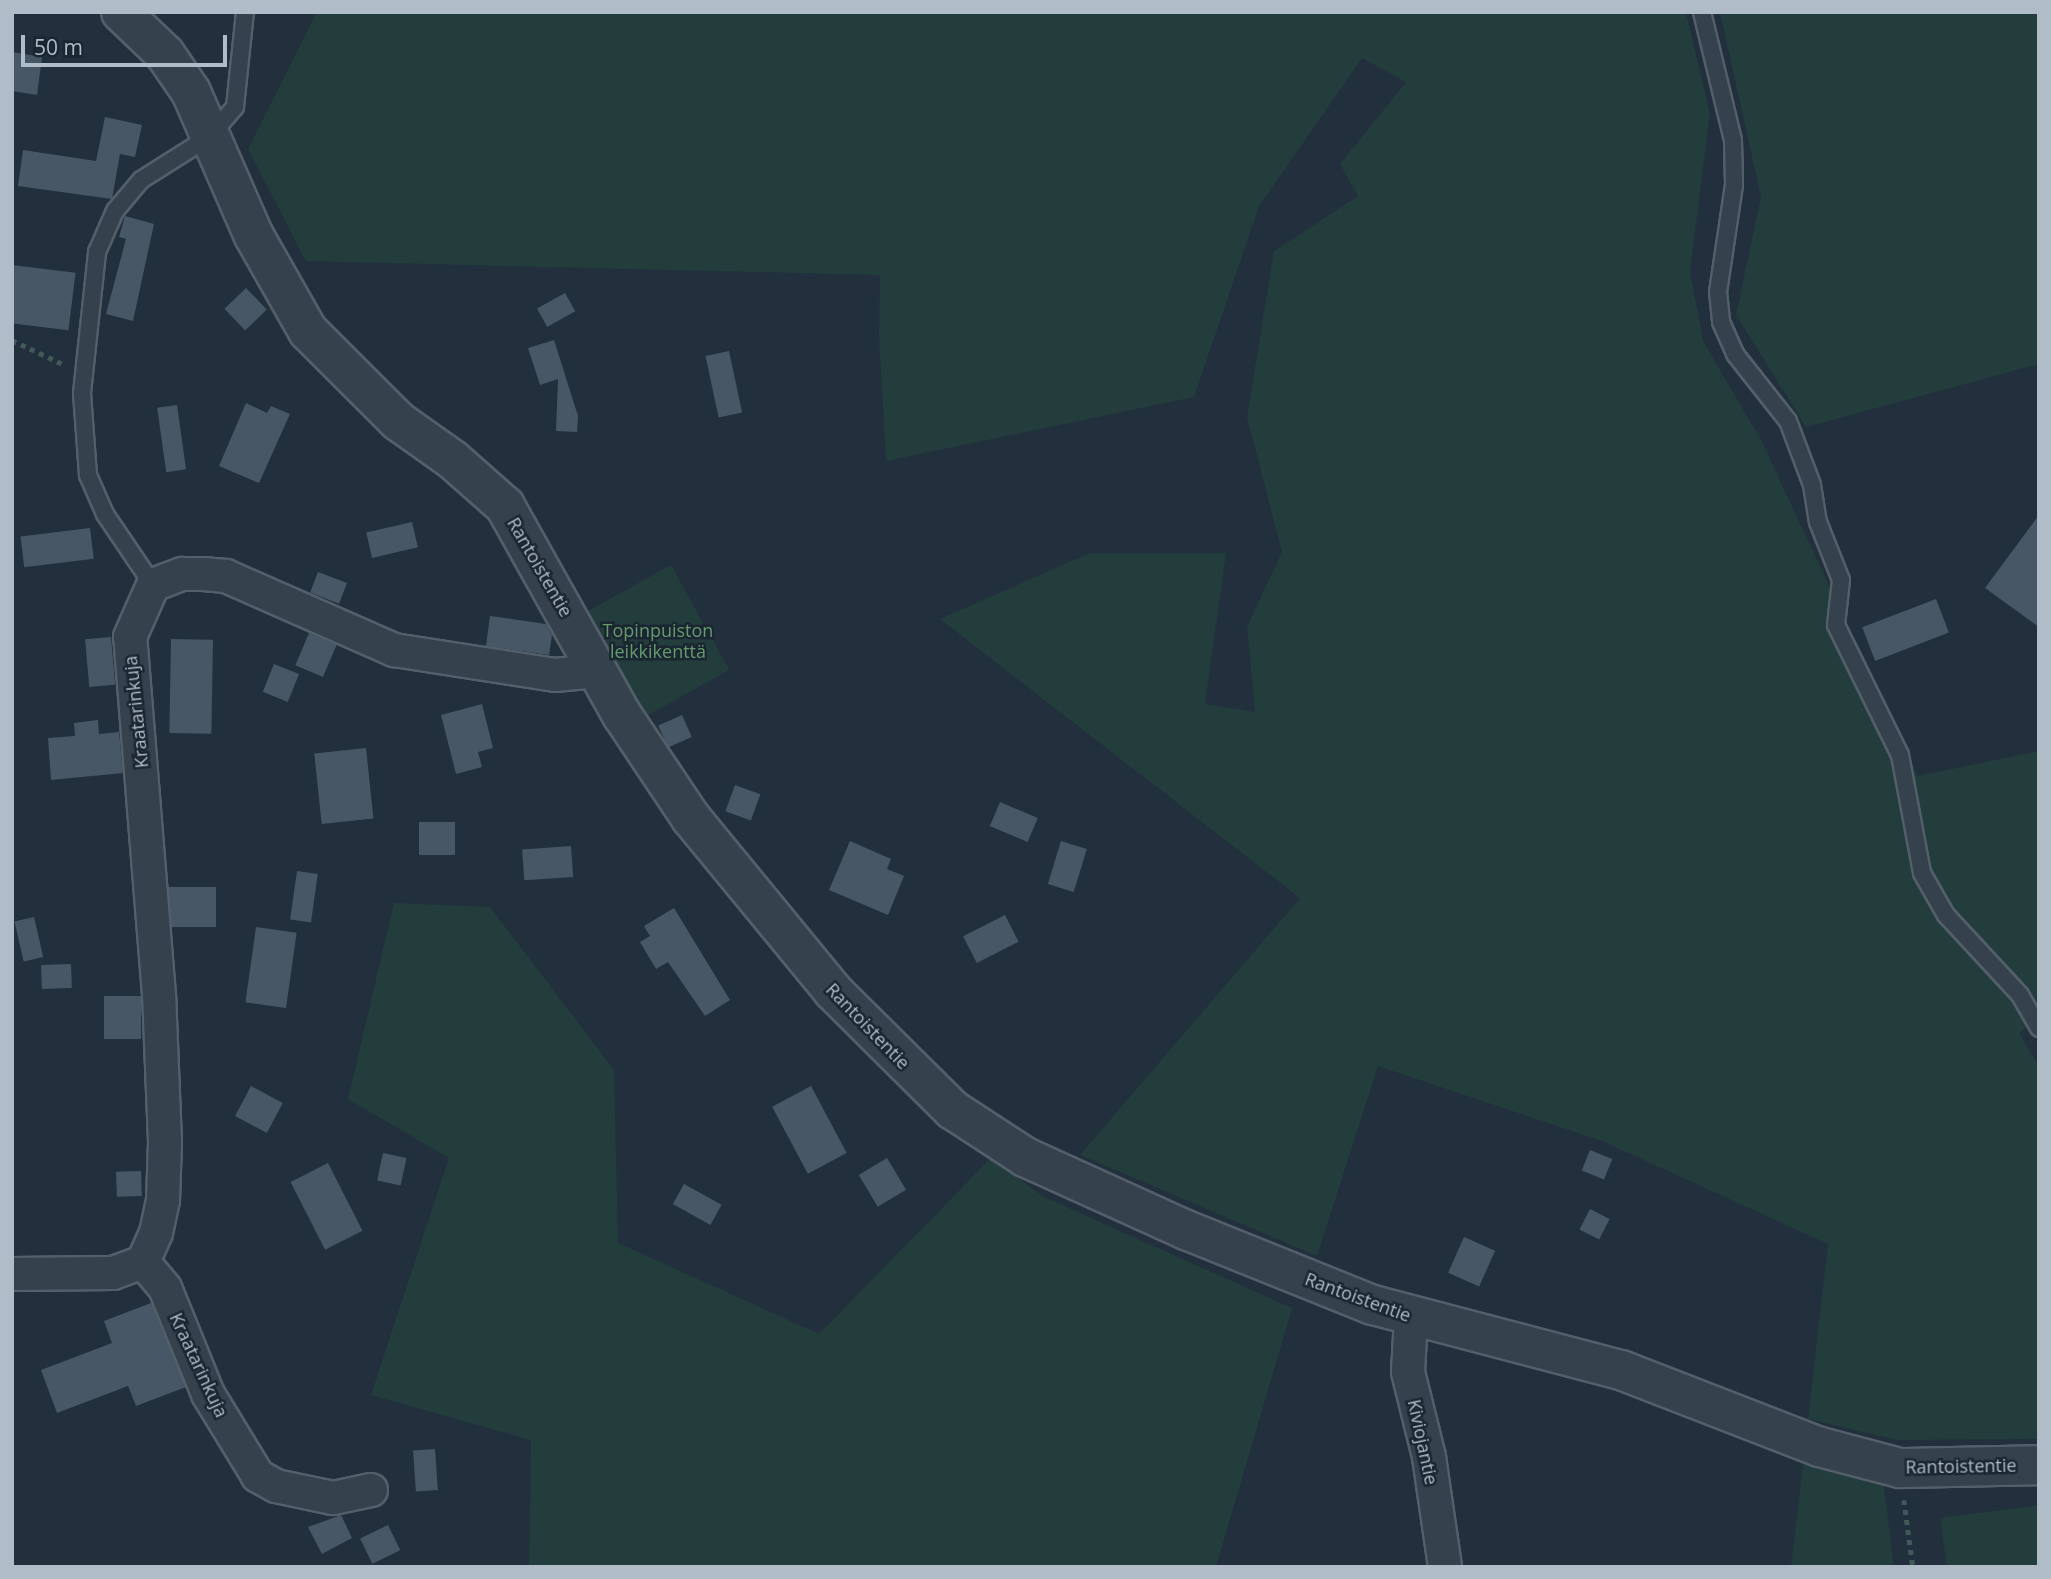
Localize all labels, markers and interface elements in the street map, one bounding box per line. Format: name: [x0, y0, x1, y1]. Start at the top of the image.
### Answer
scale bar: [24, 21, 231, 65]
text: 50 m: [34, 33, 83, 61]
street label: Rantoistentie: [503, 513, 577, 621]
park label: Topinpuiston leikkikenttä: [603, 620, 713, 662]
street label: Kraatarinkuja: [119, 655, 153, 769]
street label: Rantoistentie: [822, 979, 914, 1073]
street label: Rantoistentie: [1302, 1268, 1414, 1326]
street label: Kraatarinkuja: [165, 1309, 233, 1421]
street label: Kiviojantie: [1403, 1397, 1443, 1487]
street label: Rantoistentie: [1905, 1454, 2017, 1478]

